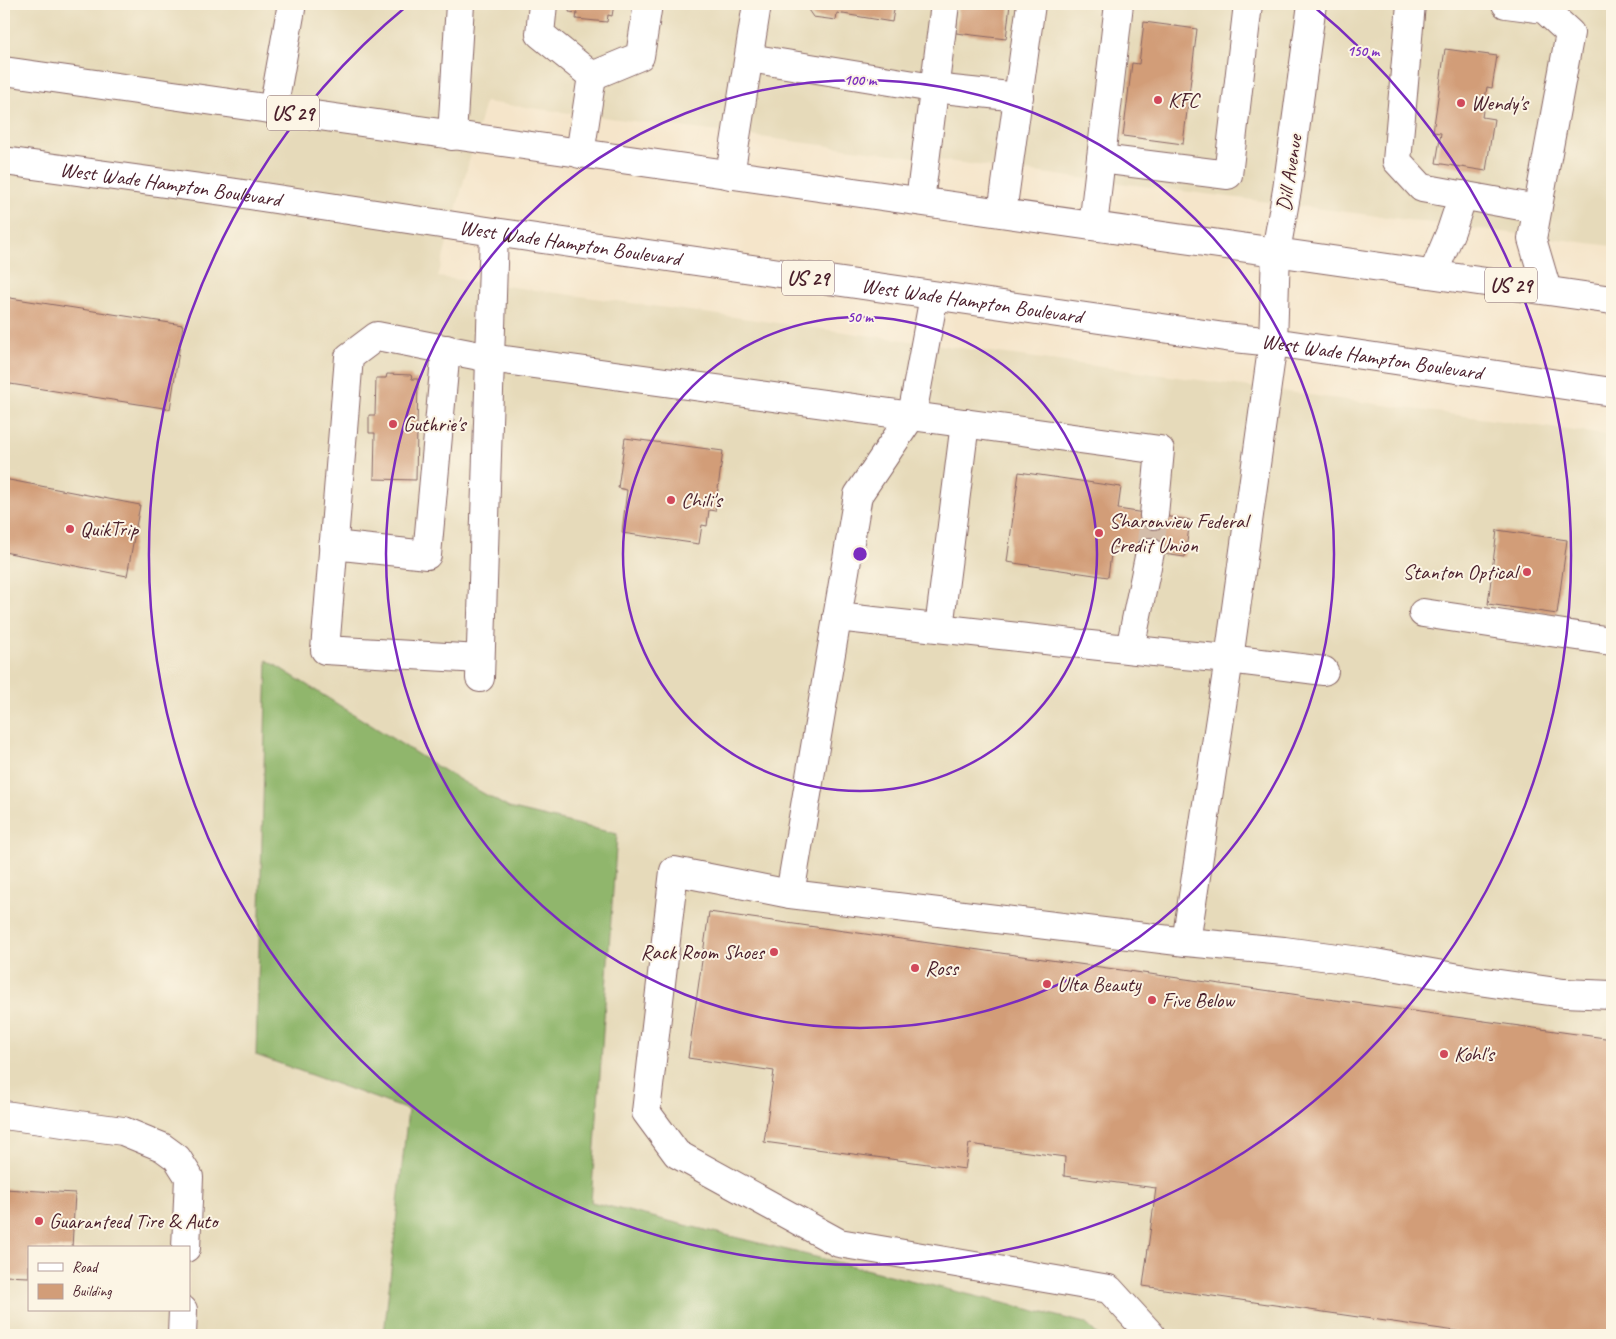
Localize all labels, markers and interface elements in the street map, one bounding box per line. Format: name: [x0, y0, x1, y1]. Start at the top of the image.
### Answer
text: 150 m: [1347, 42, 1381, 61]
text: 100 m: [844, 71, 878, 90]
place label: KFC: [1168, 87, 1201, 113]
place label: Wendy's: [1471, 90, 1529, 116]
marker: KFC: [1152, 94, 1164, 106]
road number: US 29: [267, 96, 319, 130]
marker: Wendy's: [1455, 97, 1467, 109]
street label: Dill Avenue: [1270, 131, 1308, 213]
street label: West Wade Hampton Boulevard: [58, 156, 286, 213]
street label: West Wade Hampton Boulevard: [458, 214, 686, 272]
road number: US 29: [782, 260, 834, 296]
road number: US 29: [1485, 268, 1537, 302]
street label: West Wade Hampton Boulevard: [860, 272, 1088, 330]
text: 50 m: [847, 308, 874, 327]
street label: West Wade Hampton Boulevard: [1260, 328, 1488, 386]
place label: Guthrie's: [403, 411, 467, 437]
marker: Guthrie's: [387, 418, 399, 430]
place label: Chili's: [681, 487, 724, 513]
marker: Chili's: [665, 494, 677, 506]
place label: Sharonview Federal Credit Union: [1109, 508, 1251, 558]
place label: QuikTrip: [80, 516, 140, 542]
marker: QuikTrip: [64, 523, 76, 535]
marker: Sharonview Federal Credit Union: [1093, 527, 1105, 539]
centre of rings: [851, 545, 869, 563]
place label: Stanton Optical: [1402, 559, 1520, 585]
marker: Stanton Optical: [1521, 566, 1533, 578]
place label: Rack Room Shoes: [640, 939, 766, 965]
marker: Rack Room Shoes: [768, 946, 780, 958]
place label: Ross: [925, 955, 960, 981]
marker: Ross: [909, 962, 921, 974]
place label: Ulta Beauty: [1057, 971, 1143, 997]
marker: Ulta Beauty: [1041, 978, 1053, 990]
place label: Five Below: [1162, 987, 1236, 1013]
marker: Five Below: [1146, 994, 1158, 1006]
place label: Kohl's: [1454, 1041, 1496, 1067]
marker: Kohl's: [1438, 1048, 1450, 1060]
place label: Guaranteed Tire & Auto: [49, 1208, 220, 1234]
marker: Guaranteed Tire & Auto: [33, 1215, 45, 1227]
legend: [28, 1246, 190, 1312]
text: Road: [72, 1258, 99, 1277]
text: Building: [72, 1282, 112, 1301]

